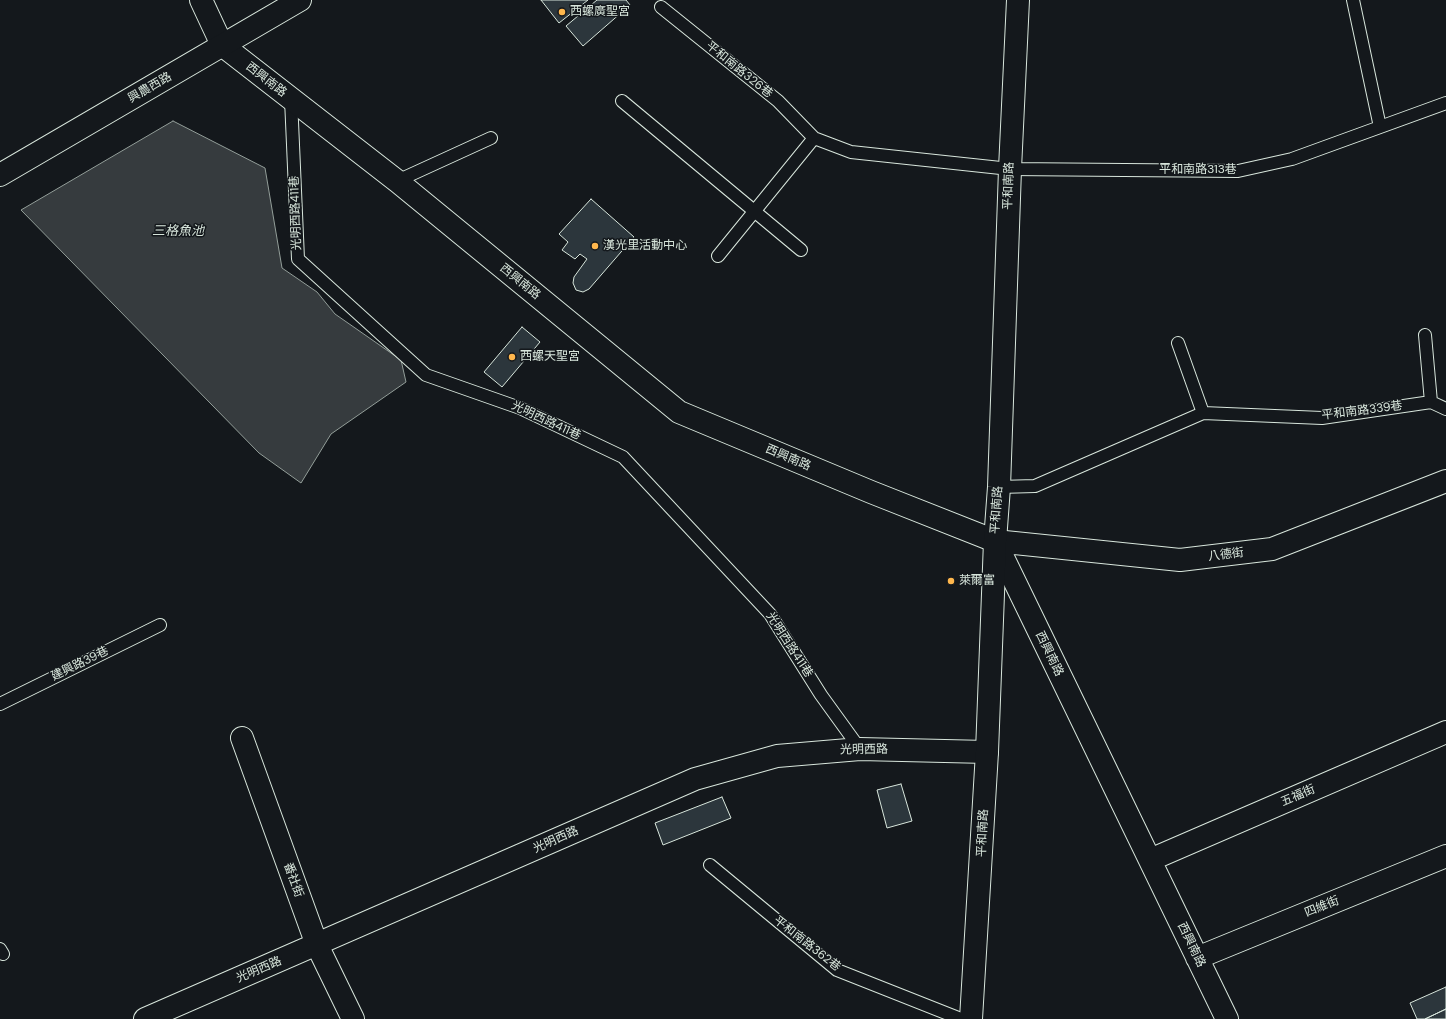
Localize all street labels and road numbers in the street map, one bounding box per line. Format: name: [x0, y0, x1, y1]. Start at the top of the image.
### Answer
street label: 平和南路326巷: [703, 39, 775, 101]
street label: 西興南路: [243, 60, 289, 100]
street label: 興農西路: [126, 70, 174, 106]
street label: 平和南路: [1001, 162, 1017, 210]
street label: 平和南路313巷: [1159, 163, 1237, 177]
street label: 光明西路411巷: [287, 175, 305, 251]
street label: 西興南路: [497, 261, 543, 303]
street label: 光明西路411巷: [509, 399, 583, 443]
street label: 平和南路339巷: [1321, 399, 1403, 423]
street label: 西興南路: [763, 442, 813, 474]
street label: 平和南路: [988, 486, 1006, 534]
street label: 八德街: [1207, 546, 1245, 564]
street label: 光明西路411巷: [763, 610, 815, 680]
street label: 西興南路: [1032, 629, 1066, 679]
street label: 建興路39巷: [49, 644, 111, 684]
street label: 光明西路: [840, 742, 888, 758]
street label: 五福街: [1279, 782, 1317, 810]
street label: 平和南路: [975, 809, 991, 857]
street label: 光明西路: [531, 824, 581, 856]
street label: 番社街: [280, 861, 306, 899]
street label: 四維街: [1303, 894, 1341, 920]
street label: 平和南路362巷: [771, 913, 843, 975]
street label: 西興南路: [1174, 920, 1208, 970]
street label: 光明西路: [234, 954, 284, 986]

